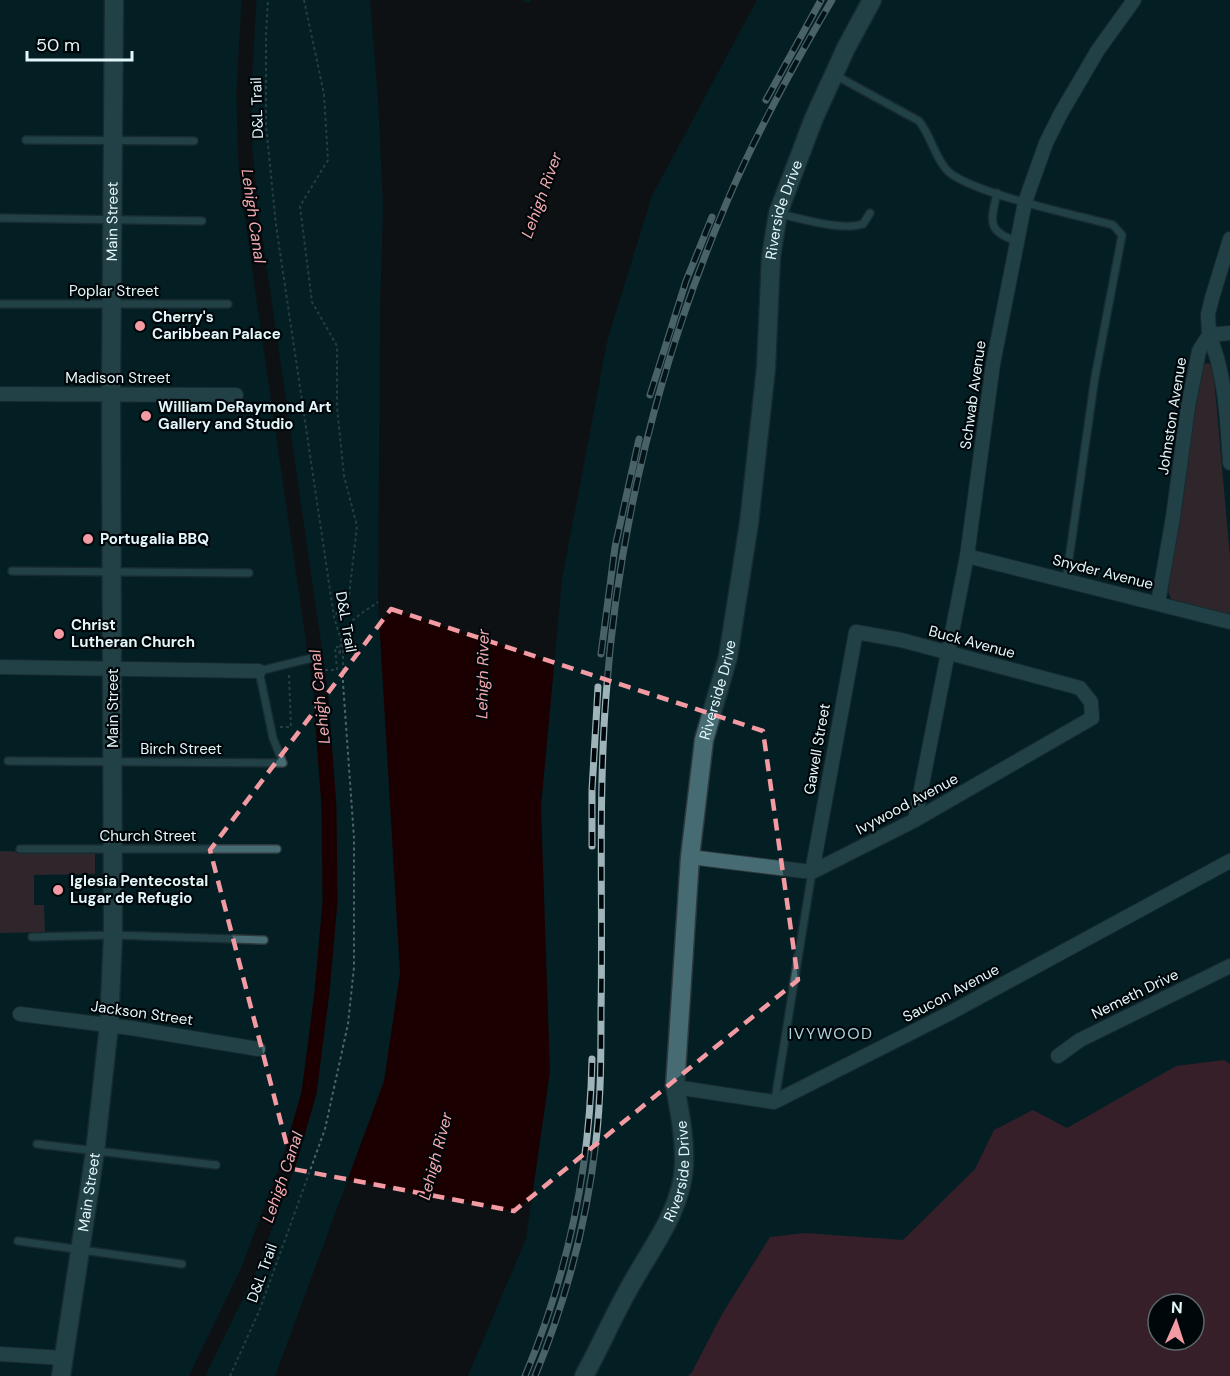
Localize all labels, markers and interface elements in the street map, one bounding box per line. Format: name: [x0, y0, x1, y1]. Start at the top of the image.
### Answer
scale bar: [27, 24, 132, 62]
text: 50 m: [36, 33, 80, 57]
street label: D&L Trail: [246, 77, 268, 139]
water label: Lehigh River: [516, 148, 567, 241]
street label: Riverside Drive: [761, 157, 807, 261]
water label: Lehigh Canal: [237, 168, 271, 265]
street label: Main Street: [102, 181, 123, 261]
street label: Poplar Street: [69, 281, 159, 301]
place label: Cherry's Caribbean Palace: [152, 307, 281, 344]
marker: Cherry's Caribbean Palace: [133, 319, 147, 333]
street label: Schwab Avenue: [955, 339, 991, 451]
street label: Johnston Avenue: [1153, 356, 1191, 476]
street label: Madison Street: [65, 368, 171, 388]
place label: William DeRaymond Art Gallery and Studio: [158, 397, 331, 434]
marker: William DeRaymond Art Gallery and Studio: [139, 409, 153, 423]
place label: Portugalia BBQ: [100, 529, 209, 549]
marker: Portugalia BBQ: [81, 532, 95, 546]
street label: Snyder Avenue: [1051, 550, 1155, 594]
street label: D&L Trail: [331, 590, 361, 654]
place label: Christ Lutheran Church: [71, 615, 195, 652]
street label: Buck Avenue: [927, 621, 1017, 663]
marker: Christ Lutheran Church: [52, 627, 66, 641]
water label: Lehigh River: [471, 628, 494, 719]
street label: Riverside Drive: [695, 639, 741, 742]
water label: Lehigh Canal: [304, 648, 335, 745]
street label: Main Street: [103, 668, 123, 748]
street label: Gawell Street: [799, 702, 835, 796]
street label: Birch Street: [140, 739, 222, 759]
street label: Ivywood Avenue: [852, 769, 962, 839]
street label: Church Street: [100, 826, 197, 846]
place label: Iglesia Pentecostal Lugar de Refugio: [70, 871, 208, 908]
marker: Iglesia Pentecostal Lugar de Refugio: [51, 883, 65, 897]
street label: Saucon Avenue: [899, 959, 1003, 1027]
street label: Nemeth Drive: [1088, 964, 1182, 1024]
street label: Jackson Street: [90, 996, 194, 1030]
district label: IVYWOOD: [788, 1023, 874, 1044]
water label: Lehigh River: [414, 1109, 458, 1202]
street label: Riverside Drive: [659, 1119, 694, 1225]
water label: Lehigh Canal: [257, 1129, 308, 1225]
street label: Main Street: [73, 1151, 105, 1233]
street label: D&L Trail: [242, 1241, 282, 1305]
north arrow: [1146, 1292, 1206, 1352]
text: N: [1170, 1297, 1183, 1318]

